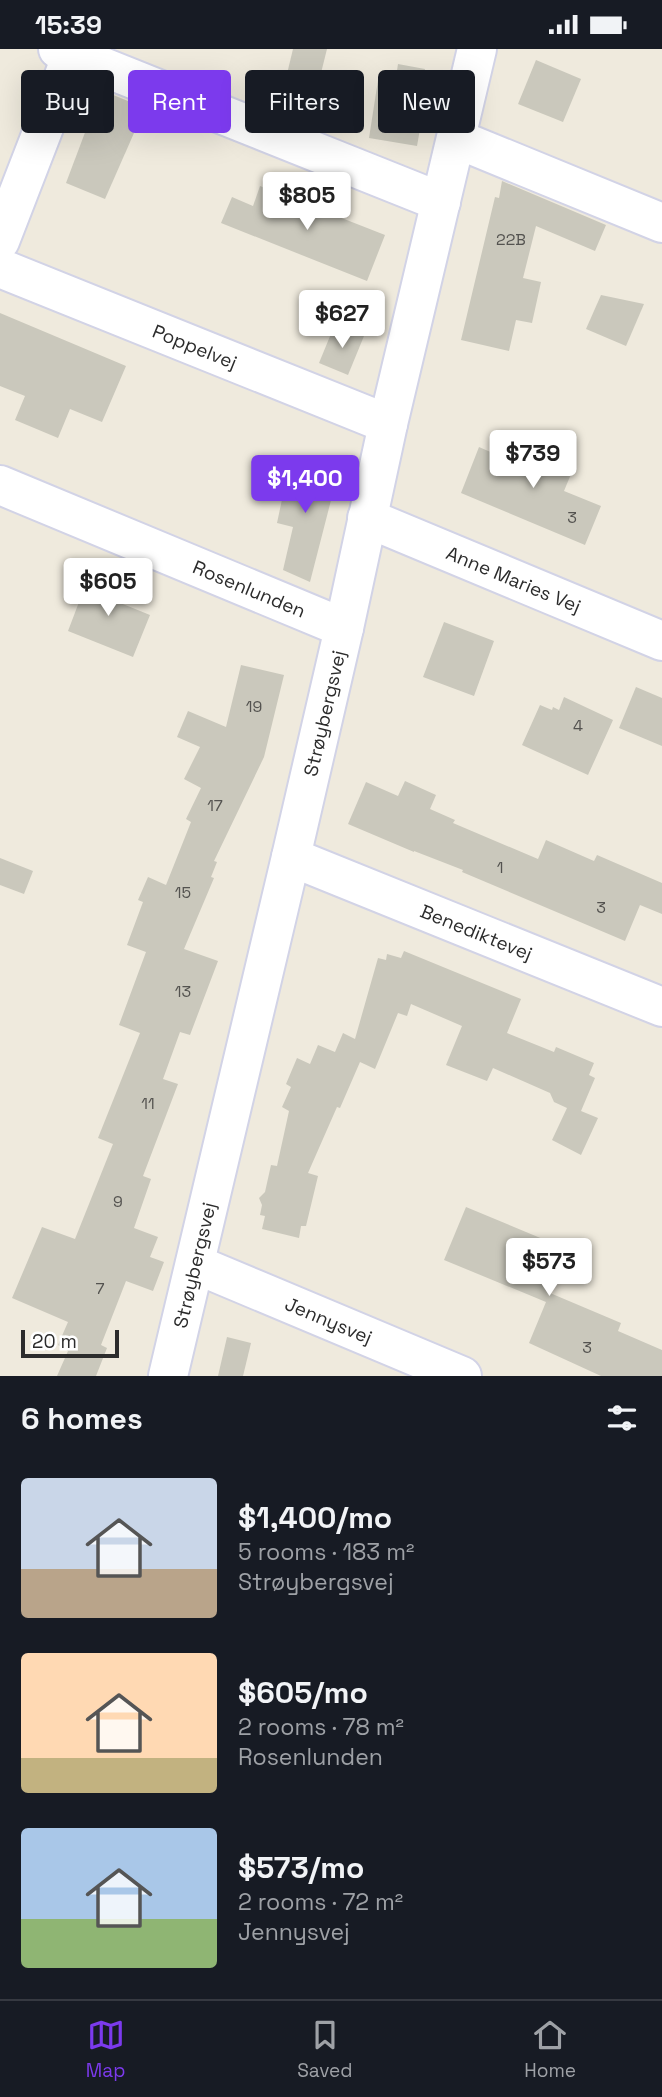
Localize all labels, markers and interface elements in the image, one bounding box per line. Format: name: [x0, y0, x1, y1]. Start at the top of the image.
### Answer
text: 15:39: [35, 8, 102, 42]
chip: Buy: [21, 70, 114, 133]
chip: Rent: [128, 70, 231, 133]
chip: Filters: [245, 70, 364, 133]
chip: New: [378, 70, 475, 133]
pin: $805: [266, 173, 348, 232]
text: $805: [279, 180, 335, 210]
house number: 22B: [496, 229, 526, 250]
pin: $627: [301, 291, 383, 350]
text: $627: [315, 298, 369, 328]
street label: Poppelvej: [149, 319, 241, 375]
pin: $739: [492, 431, 574, 490]
text: $739: [506, 438, 560, 468]
pin: $1,400: [248, 455, 362, 515]
text: $1,400: [267, 463, 343, 493]
house number: 3: [567, 507, 577, 528]
street label: Anne Maries Vej: [442, 540, 585, 619]
street label: Rosenlunden: [189, 555, 309, 624]
pin: $605: [67, 559, 149, 618]
text: $605: [80, 566, 136, 596]
street label: Strøybergsvej: [298, 648, 351, 779]
house number: 19: [246, 696, 262, 717]
house number: 4: [573, 715, 583, 736]
house number: 17: [207, 795, 223, 816]
house number: 1: [497, 857, 503, 878]
house number: 15: [175, 882, 191, 903]
house number: 3: [596, 897, 606, 918]
street label: Benediktevej: [416, 899, 536, 966]
house number: 13: [175, 981, 191, 1002]
house number: 11: [141, 1093, 155, 1114]
house number: 9: [113, 1191, 123, 1212]
street label: Strøybergsvej: [168, 1200, 222, 1331]
pin: $573: [508, 1239, 590, 1298]
text: $573: [522, 1246, 576, 1276]
house number: 7: [95, 1278, 105, 1299]
street label: Jennysvej: [281, 1291, 376, 1350]
scale bar: [21, 1327, 119, 1359]
text: 20 m: [32, 1329, 77, 1354]
house number: 3: [582, 1337, 592, 1358]
text: 6 homes: [21, 1399, 143, 1438]
icon: filters: [603, 1399, 641, 1437]
text: $1,400/mo: [238, 1498, 392, 1537]
icon: home: [77, 1506, 161, 1590]
text: 5 rooms · 183 m²: [238, 1537, 414, 1567]
text: Strøybergsvej: [238, 1567, 394, 1597]
text: $605/mo: [238, 1673, 368, 1712]
icon: home: [77, 1681, 161, 1765]
text: 2 rooms · 78 m²: [238, 1712, 404, 1742]
text: Rosenlunden: [238, 1742, 383, 1772]
text: $573/mo: [238, 1848, 364, 1887]
icon: home: [77, 1856, 161, 1940]
text: 2 rooms · 72 m²: [238, 1887, 403, 1917]
text: Jennysvej: [238, 1917, 350, 1947]
tab: Map: [86, 2016, 125, 2083]
tab: Saved: [297, 2016, 353, 2083]
tab: Home: [524, 2016, 576, 2083]

